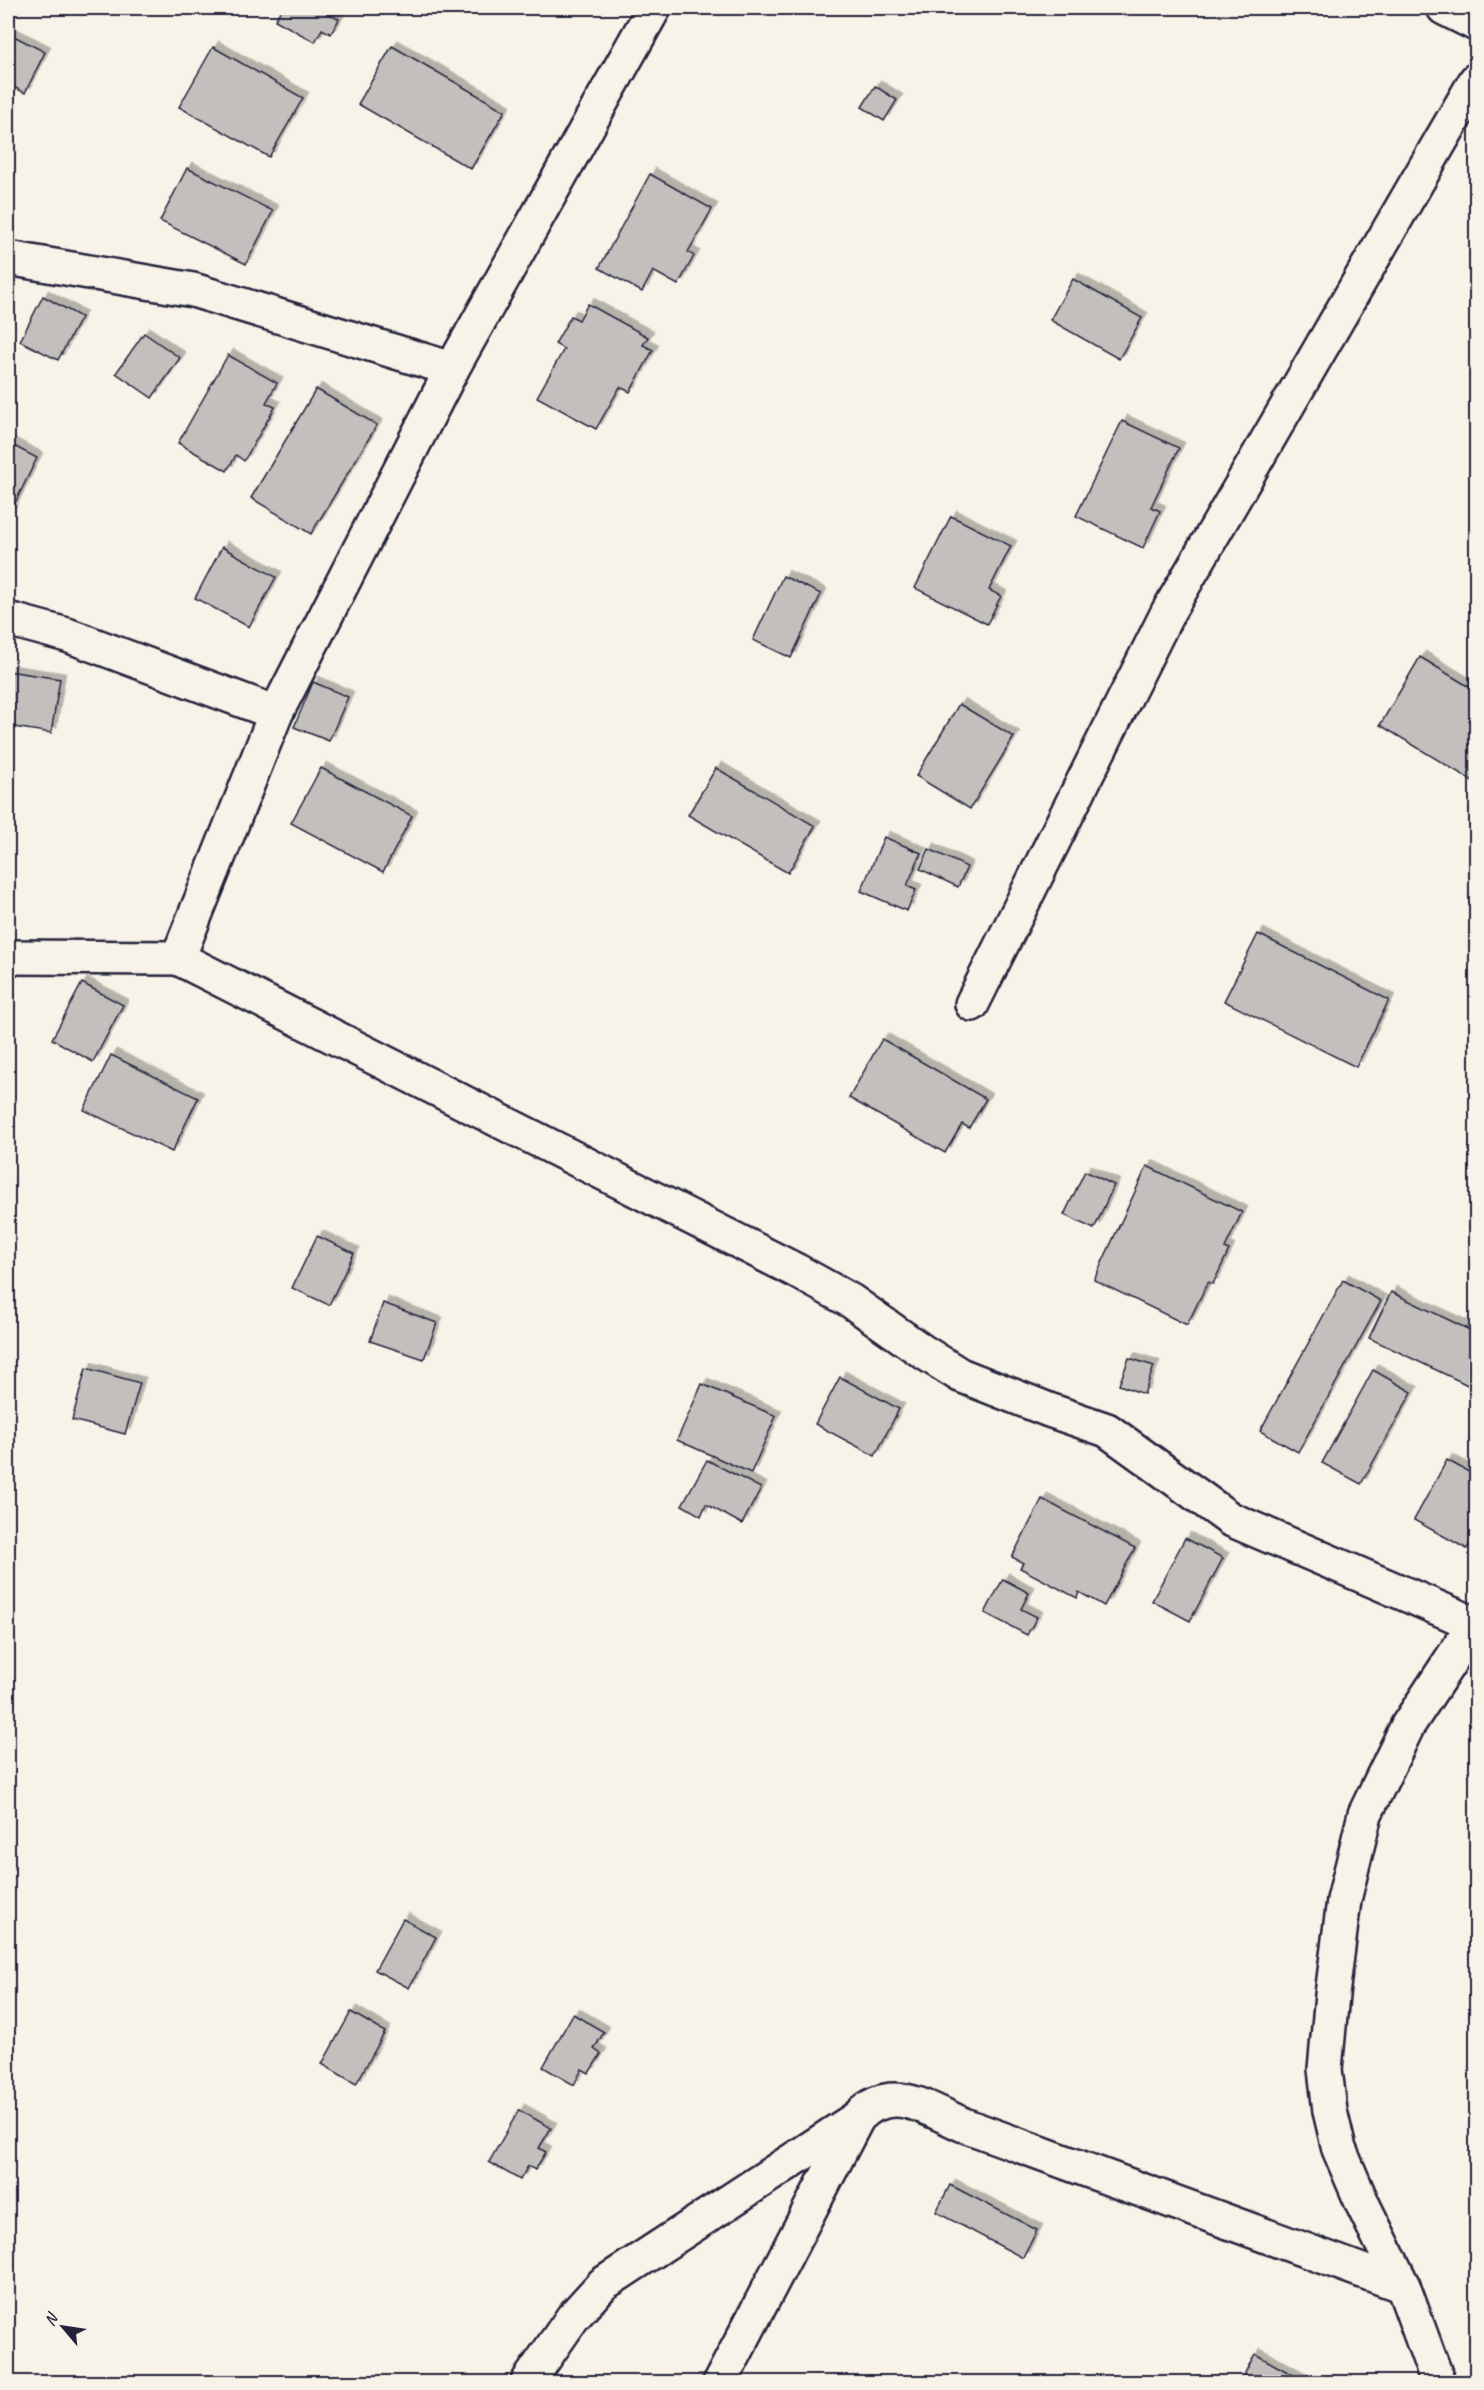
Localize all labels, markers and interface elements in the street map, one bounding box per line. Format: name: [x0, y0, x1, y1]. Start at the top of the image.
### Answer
north arrow: [33, 2297, 93, 2357]
text: N: [40, 2308, 63, 2329]

